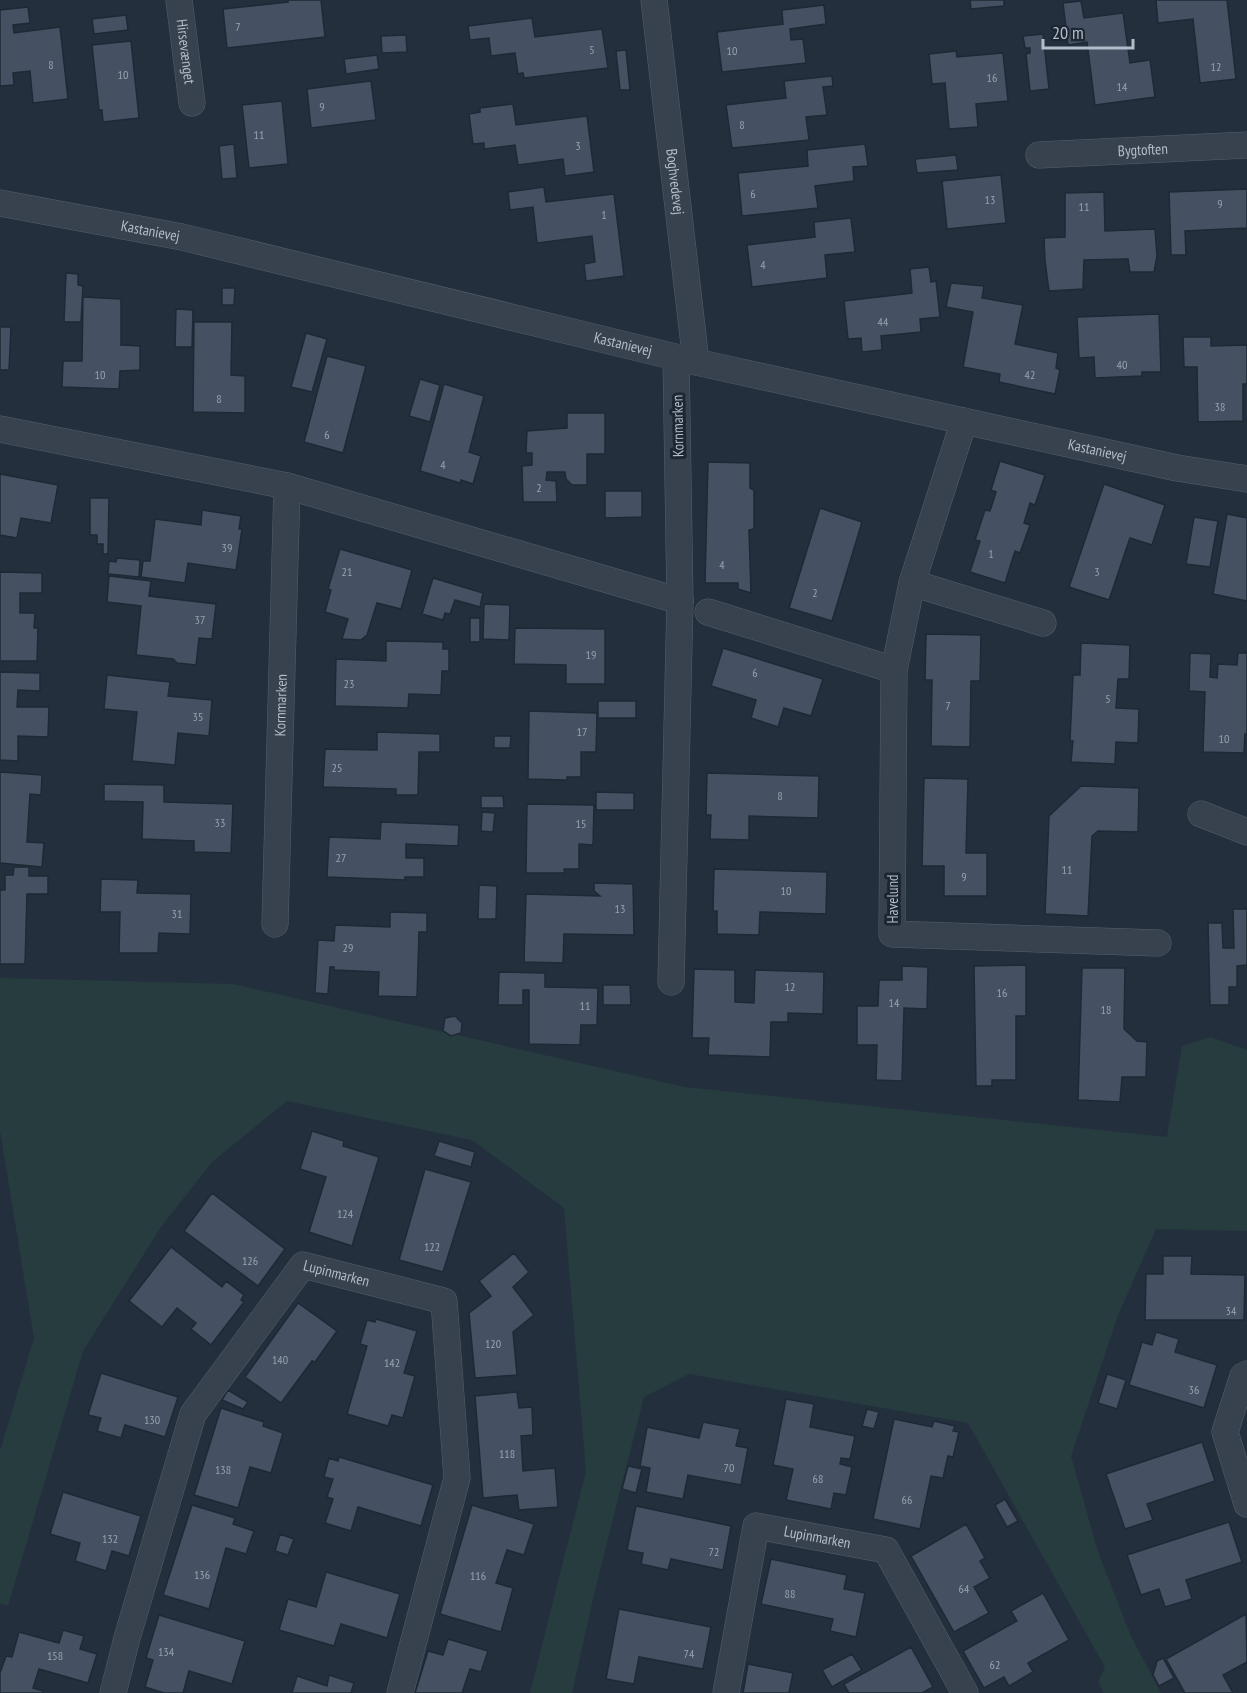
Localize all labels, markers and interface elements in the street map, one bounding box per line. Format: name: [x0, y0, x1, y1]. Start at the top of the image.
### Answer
scale bar: [1043, 12, 1133, 50]
street label: Hirsevænget: [172, 18, 200, 85]
house number: 7: [235, 19, 241, 34]
text: 20 m: [1052, 21, 1084, 44]
house number: 5: [589, 42, 595, 57]
house number: 10: [727, 43, 737, 58]
house number: 8: [48, 57, 54, 72]
house number: 12: [1211, 59, 1221, 74]
house number: 10: [118, 67, 128, 82]
house number: 16: [987, 70, 997, 85]
house number: 14: [1117, 79, 1128, 94]
house number: 9: [319, 99, 325, 114]
house number: 8: [739, 117, 745, 132]
house number: 11: [254, 127, 264, 142]
house number: 3: [575, 138, 581, 153]
street label: Bygtoften: [1117, 139, 1168, 160]
street label: Boghvedevej: [662, 148, 689, 216]
house number: 6: [750, 186, 756, 201]
house number: 13: [985, 192, 995, 207]
house number: 9: [1217, 196, 1223, 211]
house number: 11: [1079, 199, 1089, 214]
house number: 1: [601, 207, 607, 222]
street label: Kastanievej: [120, 216, 181, 245]
house number: 4: [760, 257, 766, 272]
house number: 44: [878, 314, 889, 329]
street label: Kastanievej: [592, 328, 654, 360]
house number: 40: [1117, 357, 1127, 372]
house number: 10: [95, 367, 105, 382]
house number: 42: [1025, 367, 1035, 382]
house number: 8: [216, 391, 222, 406]
street label: Kornmarken: [667, 395, 688, 457]
house number: 38: [1215, 399, 1225, 414]
house number: 6: [324, 427, 330, 442]
street label: Kastanievej: [1066, 434, 1128, 466]
house number: 4: [440, 457, 446, 472]
house number: 2: [536, 480, 542, 495]
house number: 39: [222, 540, 232, 555]
house number: 1: [988, 546, 994, 561]
house number: 4: [719, 557, 725, 572]
house number: 21: [342, 564, 352, 579]
house number: 3: [1094, 564, 1100, 579]
house number: 2: [812, 585, 818, 600]
house number: 37: [195, 612, 205, 627]
house number: 19: [586, 647, 596, 662]
house number: 6: [752, 665, 758, 680]
street label: Kornmarken: [270, 674, 291, 737]
house number: 23: [344, 676, 354, 691]
house number: 5: [1105, 691, 1111, 706]
house number: 7: [945, 698, 951, 713]
house number: 35: [193, 709, 203, 724]
house number: 17: [577, 724, 587, 739]
house number: 10: [1219, 731, 1229, 746]
house number: 25: [332, 760, 342, 775]
house number: 8: [777, 788, 783, 803]
house number: 33: [215, 815, 225, 830]
house number: 15: [576, 816, 586, 831]
house number: 27: [336, 850, 346, 865]
house number: 11: [1062, 862, 1072, 877]
house number: 9: [961, 869, 967, 884]
street label: Havelund: [883, 874, 902, 924]
house number: 10: [781, 883, 791, 898]
house number: 13: [615, 901, 625, 916]
house number: 31: [172, 906, 182, 921]
house number: 29: [343, 940, 353, 955]
house number: 12: [785, 979, 795, 994]
house number: 16: [997, 985, 1007, 1000]
house number: 14: [889, 995, 900, 1010]
house number: 11: [580, 998, 590, 1013]
house number: 18: [1101, 1002, 1111, 1017]
house number: 124: [337, 1206, 354, 1221]
house number: 122: [424, 1239, 440, 1254]
house number: 126: [242, 1253, 258, 1268]
street label: Lupinmarken: [302, 1256, 372, 1291]
house number: 34: [1226, 1303, 1237, 1318]
house number: 120: [485, 1336, 501, 1351]
house number: 140: [272, 1352, 288, 1367]
house number: 142: [384, 1355, 400, 1370]
house number: 36: [1189, 1382, 1199, 1397]
house number: 130: [144, 1412, 160, 1427]
house number: 118: [499, 1446, 515, 1461]
house number: 70: [724, 1460, 734, 1475]
house number: 138: [215, 1462, 231, 1477]
house number: 68: [813, 1471, 823, 1486]
house number: 66: [902, 1492, 912, 1507]
street label: Lupinmarken: [783, 1521, 852, 1552]
house number: 132: [102, 1531, 118, 1546]
house number: 72: [709, 1544, 719, 1559]
house number: 136: [194, 1567, 210, 1582]
house number: 116: [470, 1568, 486, 1583]
house number: 64: [959, 1581, 970, 1596]
house number: 88: [785, 1586, 795, 1601]
house number: 134: [158, 1644, 175, 1659]
house number: 74: [684, 1646, 695, 1661]
house number: 158: [47, 1648, 63, 1663]
house number: 62: [990, 1657, 1000, 1672]

